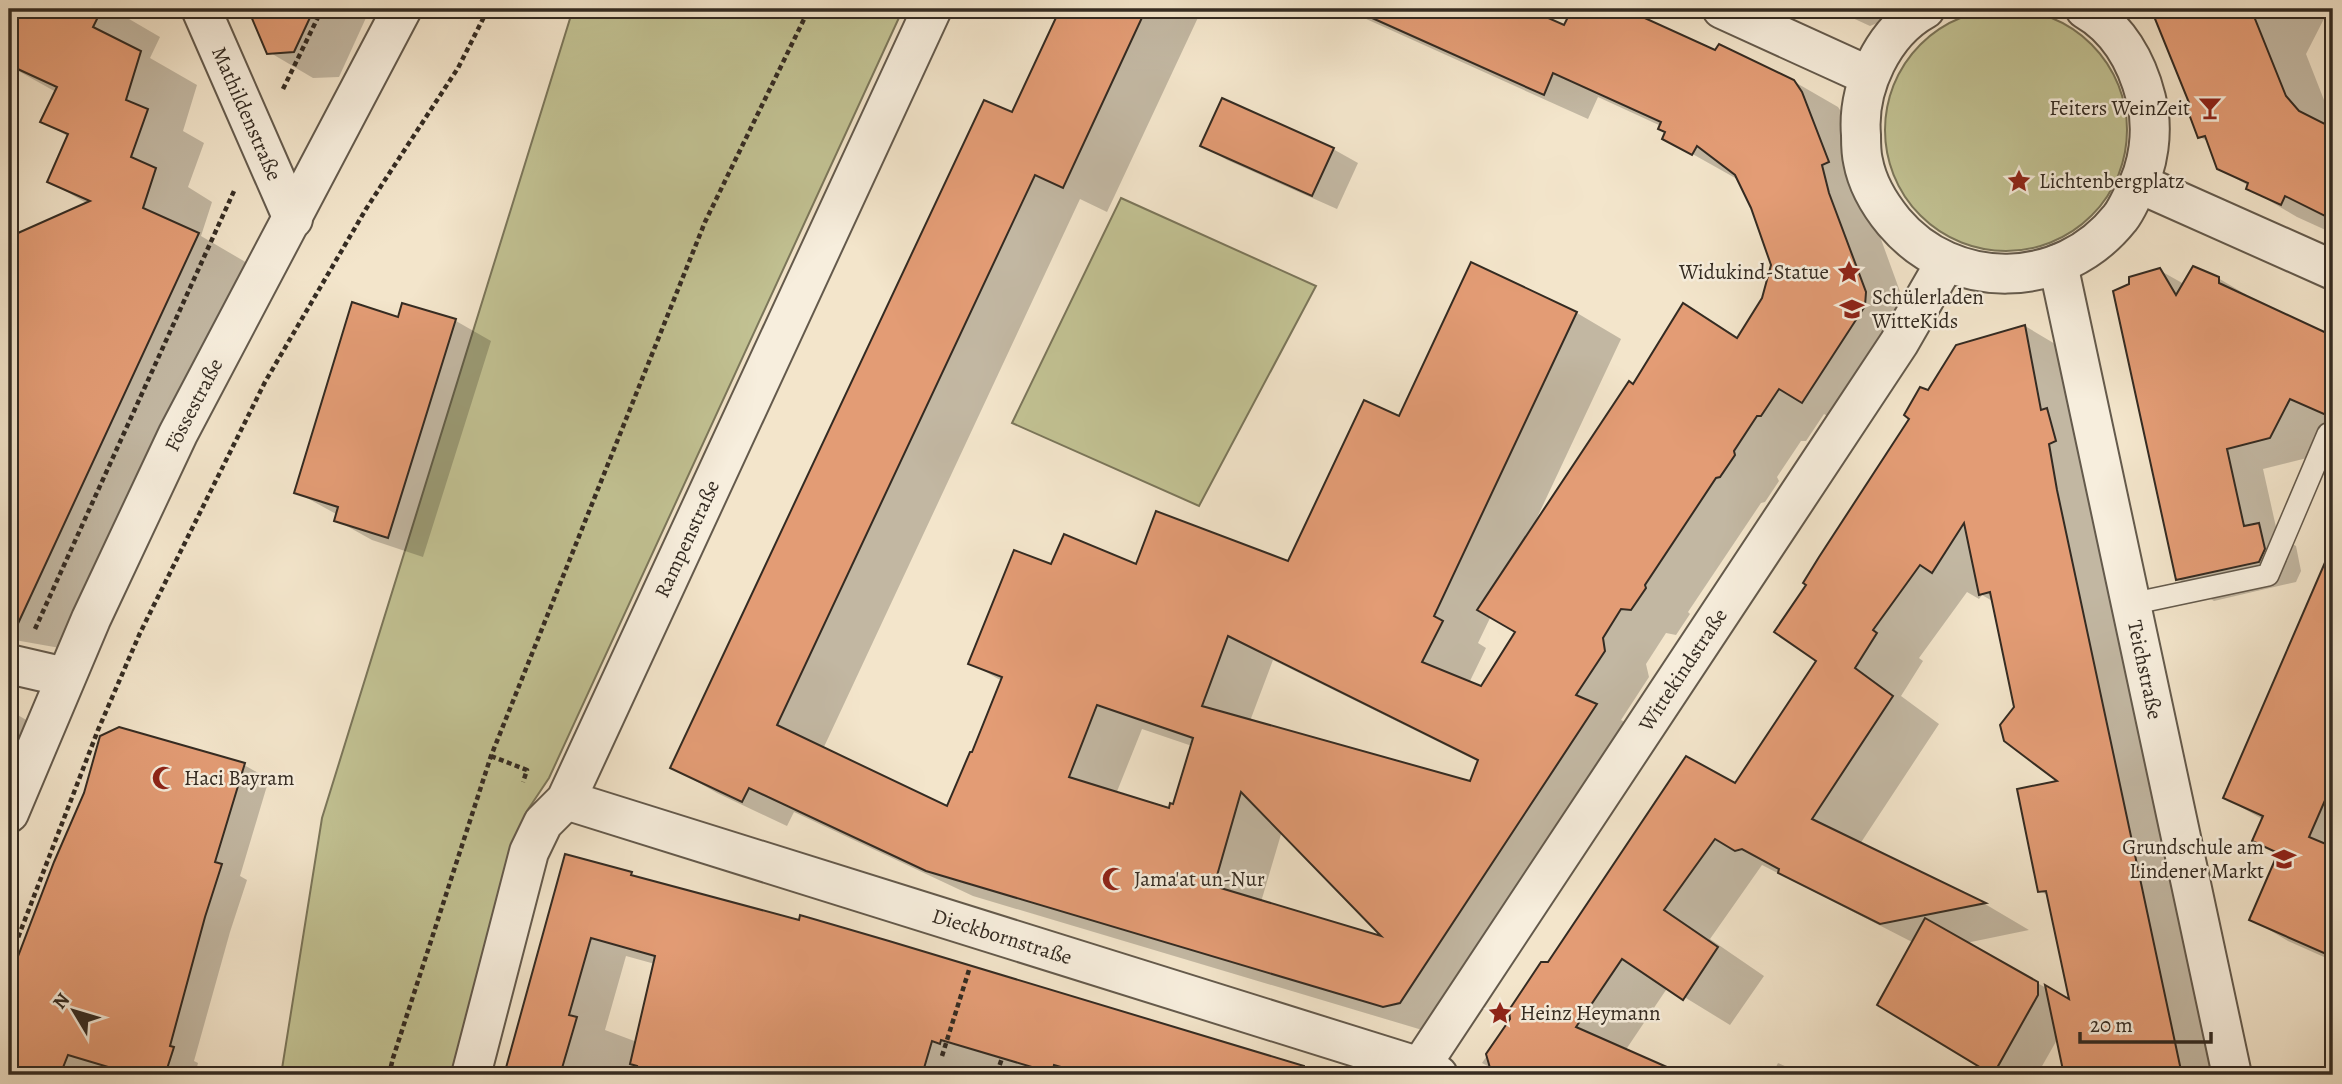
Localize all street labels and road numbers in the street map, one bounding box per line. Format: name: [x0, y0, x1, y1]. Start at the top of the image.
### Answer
street label: Mathildenstraße: [205, 42, 288, 185]
street label: Fössestraße: [158, 353, 229, 456]
street label: Rampenstraße: [648, 475, 726, 602]
street label: Wittekindstraße: [1631, 603, 1734, 737]
street label: Teichstraße: [2121, 618, 2169, 722]
street label: Dieckbornstraße: [929, 901, 1076, 971]

